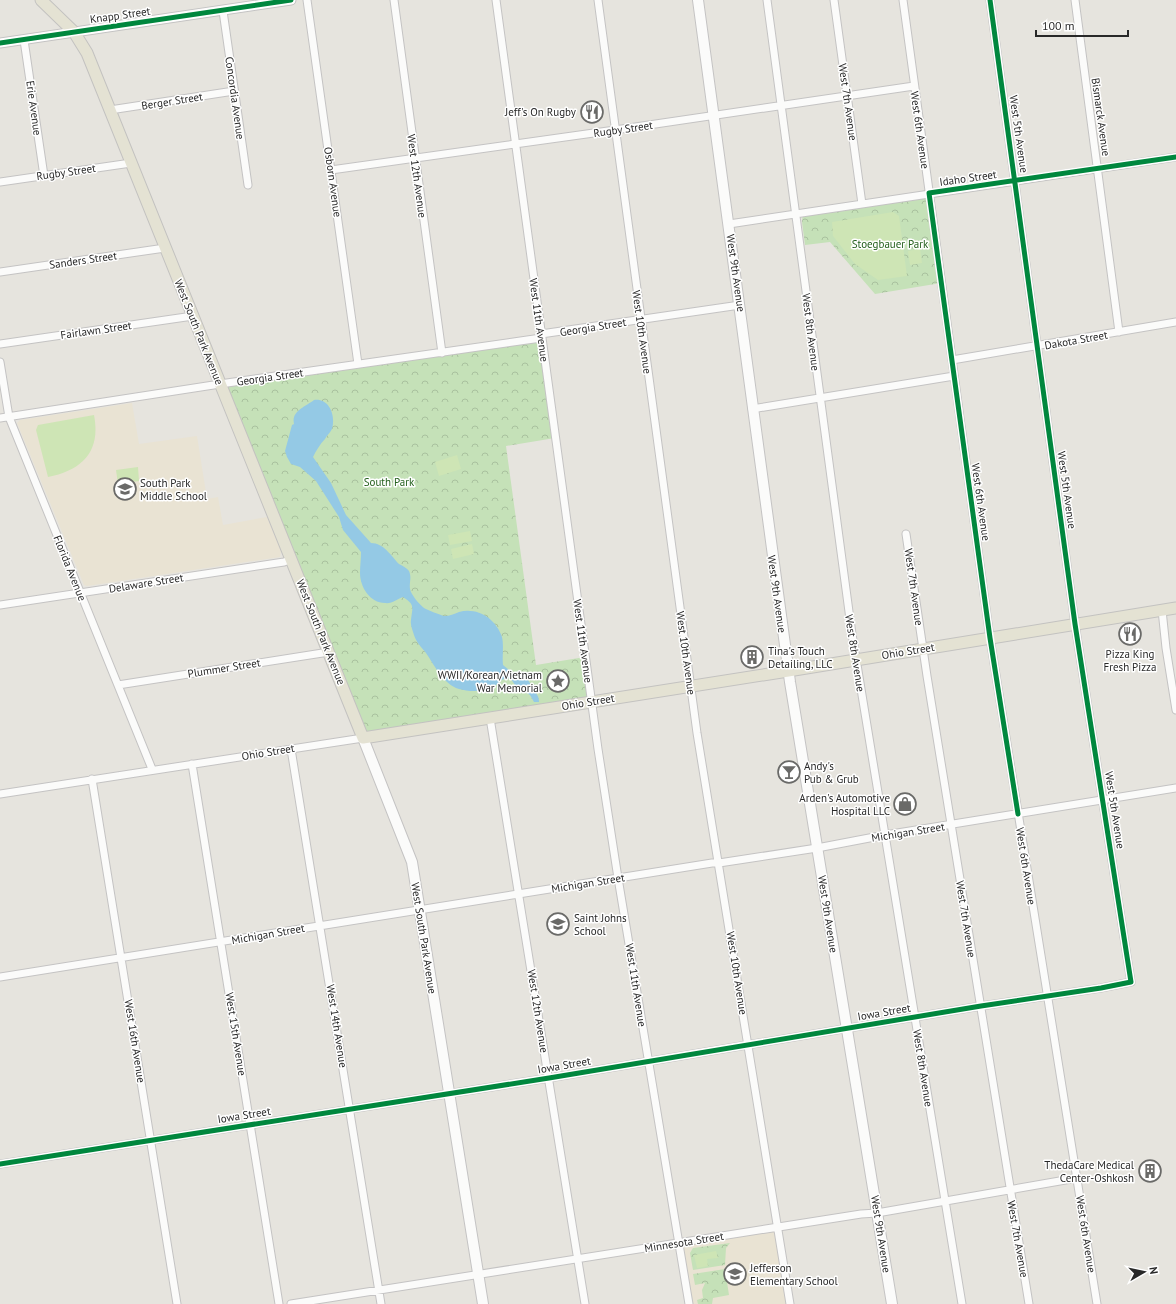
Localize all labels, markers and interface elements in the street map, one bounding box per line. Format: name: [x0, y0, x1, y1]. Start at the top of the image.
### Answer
street label: Knapp Street: [89, 4, 151, 26]
scale bar: [1036, 12, 1128, 38]
text: 100 m: [1042, 18, 1075, 33]
street label: Concordia Avenue: [222, 56, 248, 141]
street label: West 7th Avenue: [836, 62, 860, 142]
street label: Bismarck Avenue: [1089, 77, 1113, 157]
street label: Erie Avenue: [23, 80, 45, 137]
street label: Berger Street: [140, 89, 204, 113]
street label: West 6th Avenue: [908, 90, 932, 170]
street label: West 5th Avenue: [1007, 94, 1031, 174]
restaurant icon: Jeff's On Rugby: [579, 99, 605, 125]
place label: Jeff's On Rugby: [504, 105, 577, 119]
street label: Rugby Street: [592, 118, 654, 140]
street label: West 12th Avenue: [404, 133, 430, 219]
street label: Osborn Avenue: [321, 146, 345, 218]
street label: Rugby Street: [35, 161, 97, 183]
street label: Idaho Street: [939, 167, 998, 189]
street label: West 9th Avenue: [724, 233, 748, 313]
park label: Stoegbauer Park: [852, 237, 929, 251]
street label: Sanders Street: [48, 248, 118, 272]
street label: West South Park Avenue: [171, 277, 227, 387]
street label: West 11th Avenue: [526, 277, 552, 363]
street label: West 10th Avenue: [629, 289, 655, 375]
street label: West 8th Avenue: [799, 292, 823, 372]
street label: Georgia Street: [559, 315, 628, 339]
street label: Fairlawn Street: [60, 318, 133, 342]
street label: Dakota Street: [1043, 328, 1109, 352]
street label: Georgia Street: [236, 365, 304, 389]
street label: West 5th Avenue: [1055, 450, 1079, 530]
street label: West 6th Avenue: [969, 462, 993, 542]
park label: South Park: [364, 475, 415, 489]
school or university icon: South Park Middle School: [112, 476, 138, 502]
place label: South Park Middle School: [140, 476, 208, 503]
street label: Florida Avenue: [50, 533, 90, 603]
street label: West 7th Avenue: [902, 547, 926, 627]
street label: West 9th Avenue: [765, 554, 789, 634]
street label: Delaware Street: [108, 570, 185, 596]
street label: West South Park Avenue: [293, 577, 349, 687]
street label: West 11th Avenue: [570, 598, 596, 684]
street label: West 10th Avenue: [673, 610, 699, 696]
street label: West 8th Avenue: [842, 613, 868, 693]
restaurant icon: Pizza King Fresh Pizza: [1117, 621, 1143, 647]
street label: Ohio Street: [881, 640, 936, 662]
building icon: Tina's Touch Detailing, LLC: [739, 644, 765, 670]
place label: Tina's Touch Detailing, LLC: [768, 644, 832, 671]
place label: Pizza King Fresh Pizza: [1104, 647, 1157, 674]
street label: Plummer Street: [187, 655, 262, 681]
place label: WWII/Korean/Vietnam War Memorial: [438, 668, 543, 695]
place icon: WWII/Korean/Vietnam War Memorial: [545, 668, 571, 694]
street label: Ohio Street: [561, 691, 616, 713]
street label: Ohio Street: [241, 741, 296, 763]
bar icon: Andy's Pub & Grub: [776, 759, 802, 785]
place label: Andy's Pub & Grub: [804, 759, 859, 786]
street label: West 5th Avenue: [1102, 770, 1128, 850]
place label: Arden's Automotive Hospital LLC: [799, 791, 890, 818]
shop icon: Arden's Automotive Hospital LLC: [892, 791, 918, 817]
street label: Michigan Street: [870, 819, 946, 845]
street label: West 6th Avenue: [1013, 826, 1039, 906]
street label: Michigan Street: [550, 870, 626, 896]
street label: West 9th Avenue: [815, 874, 841, 954]
street label: West 7th Avenue: [953, 879, 979, 959]
street label: West South Park Avenue: [408, 881, 440, 995]
school or university icon: Saint Johns School: [545, 911, 571, 937]
place label: Saint Johns School: [574, 911, 627, 938]
street label: Michigan Street: [230, 921, 306, 947]
street label: West 10th Avenue: [723, 930, 751, 1016]
street label: West 11th Avenue: [622, 942, 650, 1028]
street label: West 12th Avenue: [524, 968, 552, 1054]
street label: West 14th Avenue: [323, 983, 351, 1069]
street label: West 15th Avenue: [222, 991, 250, 1077]
street label: West 16th Avenue: [121, 998, 149, 1084]
street label: Iowa Street: [856, 1000, 912, 1024]
street label: West 8th Avenue: [910, 1028, 936, 1108]
street label: Iowa Street: [536, 1053, 592, 1077]
street label: Iowa Street: [216, 1104, 272, 1126]
place label: ThedaCare Medical Center-Oshkosh: [1044, 1158, 1135, 1185]
building icon: ThedaCare Medical Center-Oshkosh: [1137, 1158, 1163, 1184]
street label: West 9th Avenue: [868, 1194, 894, 1274]
street label: West 6th Avenue: [1073, 1194, 1099, 1274]
street label: West 7th Avenue: [1004, 1199, 1032, 1279]
street label: Minnesota Street: [643, 1229, 725, 1255]
north arrow: [1124, 1252, 1164, 1292]
school or university icon: Jefferson Elementary School: [722, 1261, 748, 1287]
place label: Jefferson Elementary School: [749, 1261, 838, 1288]
text: N: [1146, 1266, 1161, 1275]

